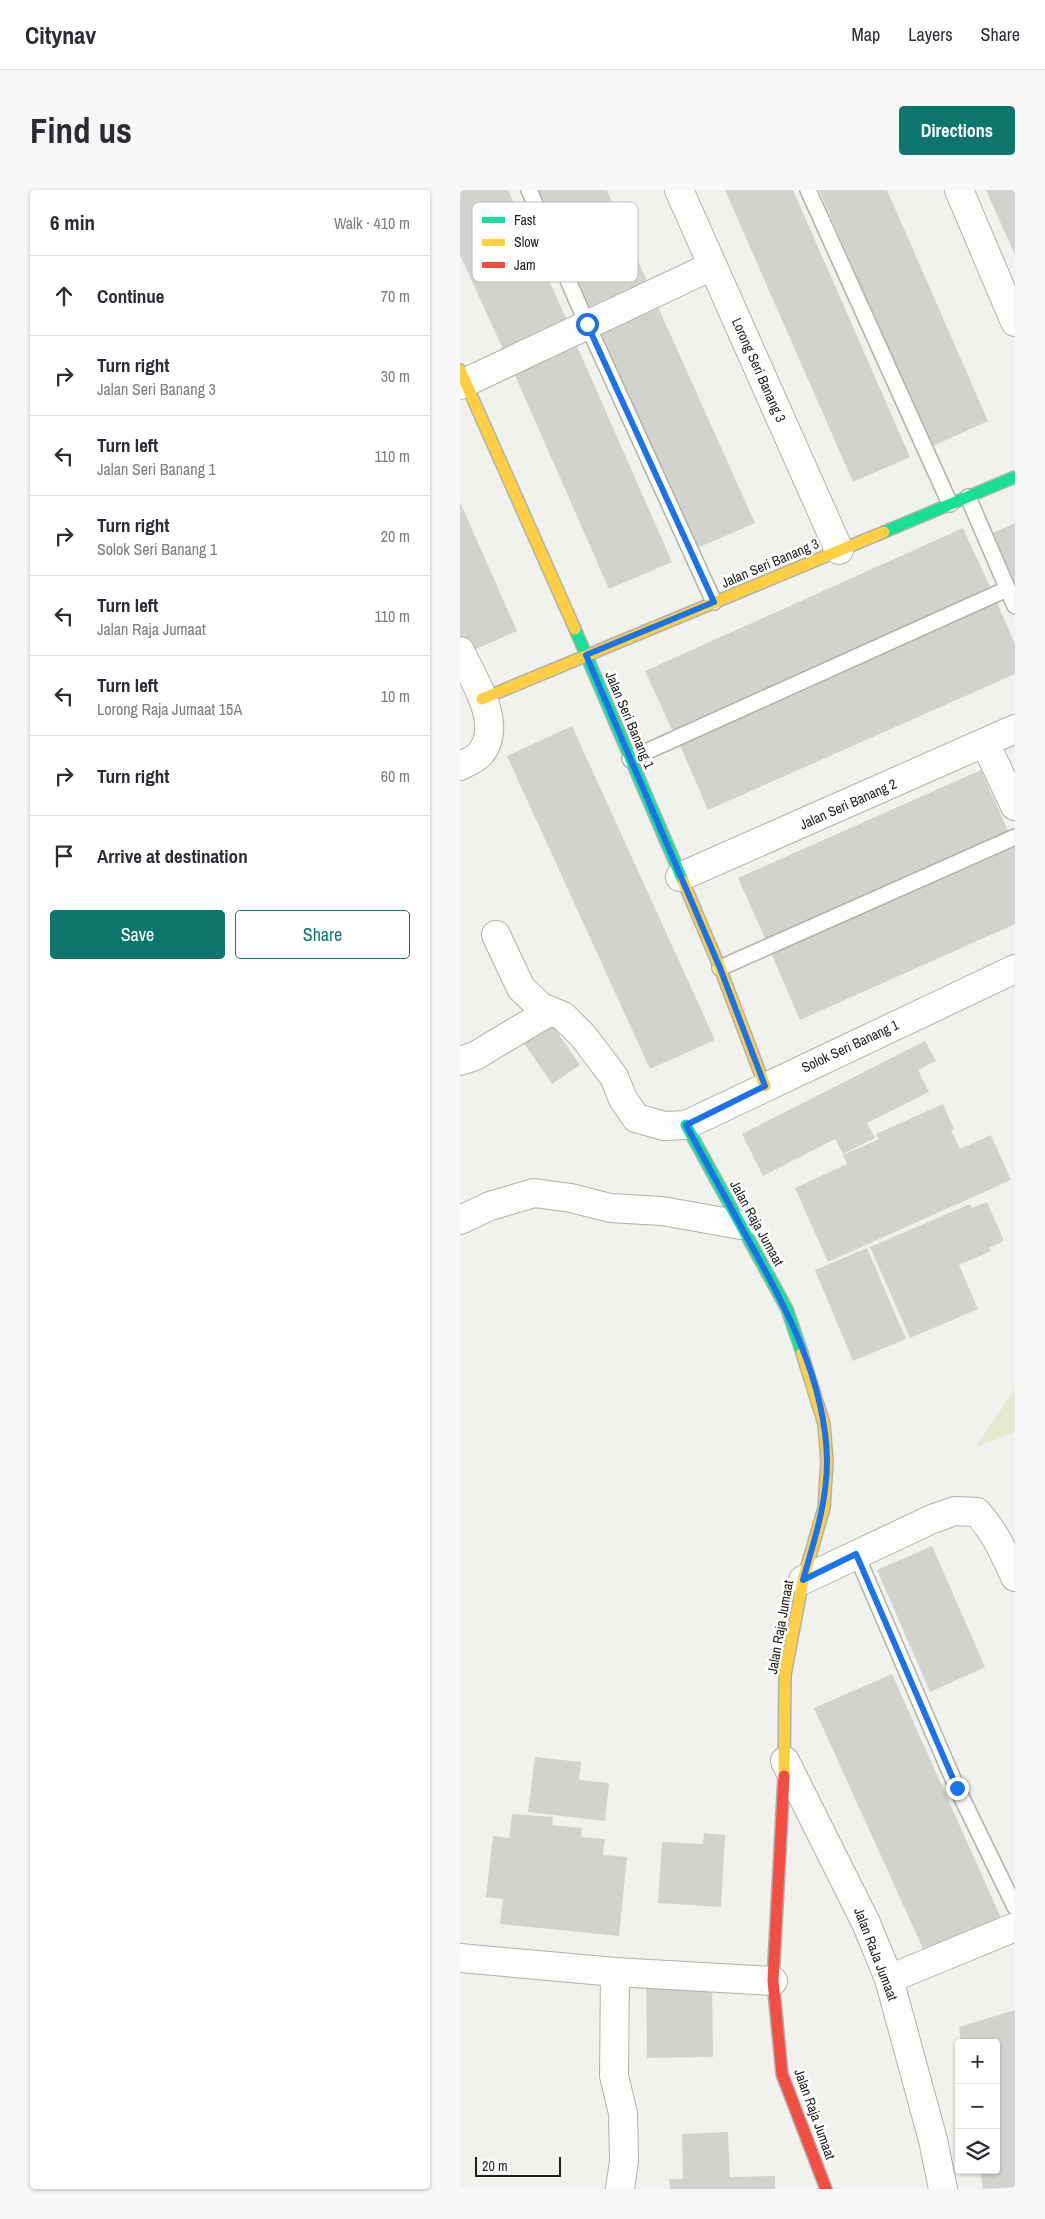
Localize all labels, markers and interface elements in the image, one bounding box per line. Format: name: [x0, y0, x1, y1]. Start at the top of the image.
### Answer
text: Citynav: [25, 19, 96, 51]
text: Map: [852, 22, 880, 47]
text: Layers: [908, 22, 953, 47]
text: Share: [981, 22, 1020, 47]
button: Directions: [899, 106, 1015, 155]
text: Find us: [30, 107, 132, 154]
legend: [472, 202, 638, 282]
text: 6 min: [50, 208, 95, 237]
text: Fast: [514, 211, 536, 229]
text: Walk · 410 m: [334, 212, 410, 234]
text: Slow: [514, 233, 540, 251]
text: Jam: [514, 256, 536, 274]
icon: ahead: [50, 282, 78, 310]
text: Continue: [97, 283, 165, 309]
text: 70 m: [381, 285, 410, 307]
route start: [576, 313, 599, 336]
street label: Lorong Seri Banang 3: [728, 315, 790, 425]
text: Turn right: [97, 352, 169, 378]
icon: right: [50, 362, 78, 390]
text: 30 m: [381, 365, 410, 387]
text: Jalan Seri Banang 3: [97, 378, 216, 400]
text: Turn left: [97, 432, 158, 458]
icon: left: [50, 442, 78, 470]
text: 110 m: [374, 445, 410, 467]
text: Jalan Seri Banang 1: [97, 458, 216, 480]
text: Turn right: [97, 512, 169, 538]
icon: right: [50, 522, 78, 550]
text: 20 m: [381, 525, 410, 547]
street label: Jalan Seri Banang 3: [719, 534, 821, 592]
text: Solok Seri Banang 1: [97, 538, 217, 560]
text: Turn left: [97, 592, 158, 618]
icon: left: [50, 602, 78, 630]
text: 110 m: [374, 605, 410, 627]
text: Jalan Raja Jumaat: [97, 618, 206, 640]
street label: Jalan Seri Banang 1: [601, 669, 659, 772]
text: Turn left: [97, 672, 158, 698]
icon: left: [50, 682, 78, 710]
text: 10 m: [381, 685, 410, 707]
text: Lorong Raja Jumaat 15A: [97, 698, 242, 720]
icon: right: [50, 762, 78, 790]
text: Turn right: [97, 763, 169, 789]
text: 60 m: [381, 765, 410, 787]
street label: Jalan Seri Banang 2: [797, 775, 899, 833]
icon: arrive: [50, 842, 78, 870]
text: Arrive at destination: [97, 843, 248, 869]
button: Save: [50, 910, 225, 959]
button: Share: [235, 910, 410, 959]
street label: Solok Seri Banang 1: [798, 1015, 902, 1076]
street label: Jalan Raja Jumaat: [726, 1177, 788, 1269]
street label: Jalan Raja Jumaat: [763, 1579, 797, 1675]
route end: [946, 1777, 969, 1800]
street label: Jalan RaJa Jumaat: [850, 1905, 902, 2003]
map controls: [955, 2039, 1000, 2174]
button: +: [955, 2039, 1000, 2084]
street label: Jalan Raja Jumaat: [790, 2066, 840, 2162]
button: −: [955, 2084, 1000, 2129]
button: layers: [955, 2129, 1000, 2174]
scale bar: [475, 2154, 561, 2177]
text: 20 m: [482, 2157, 508, 2175]

